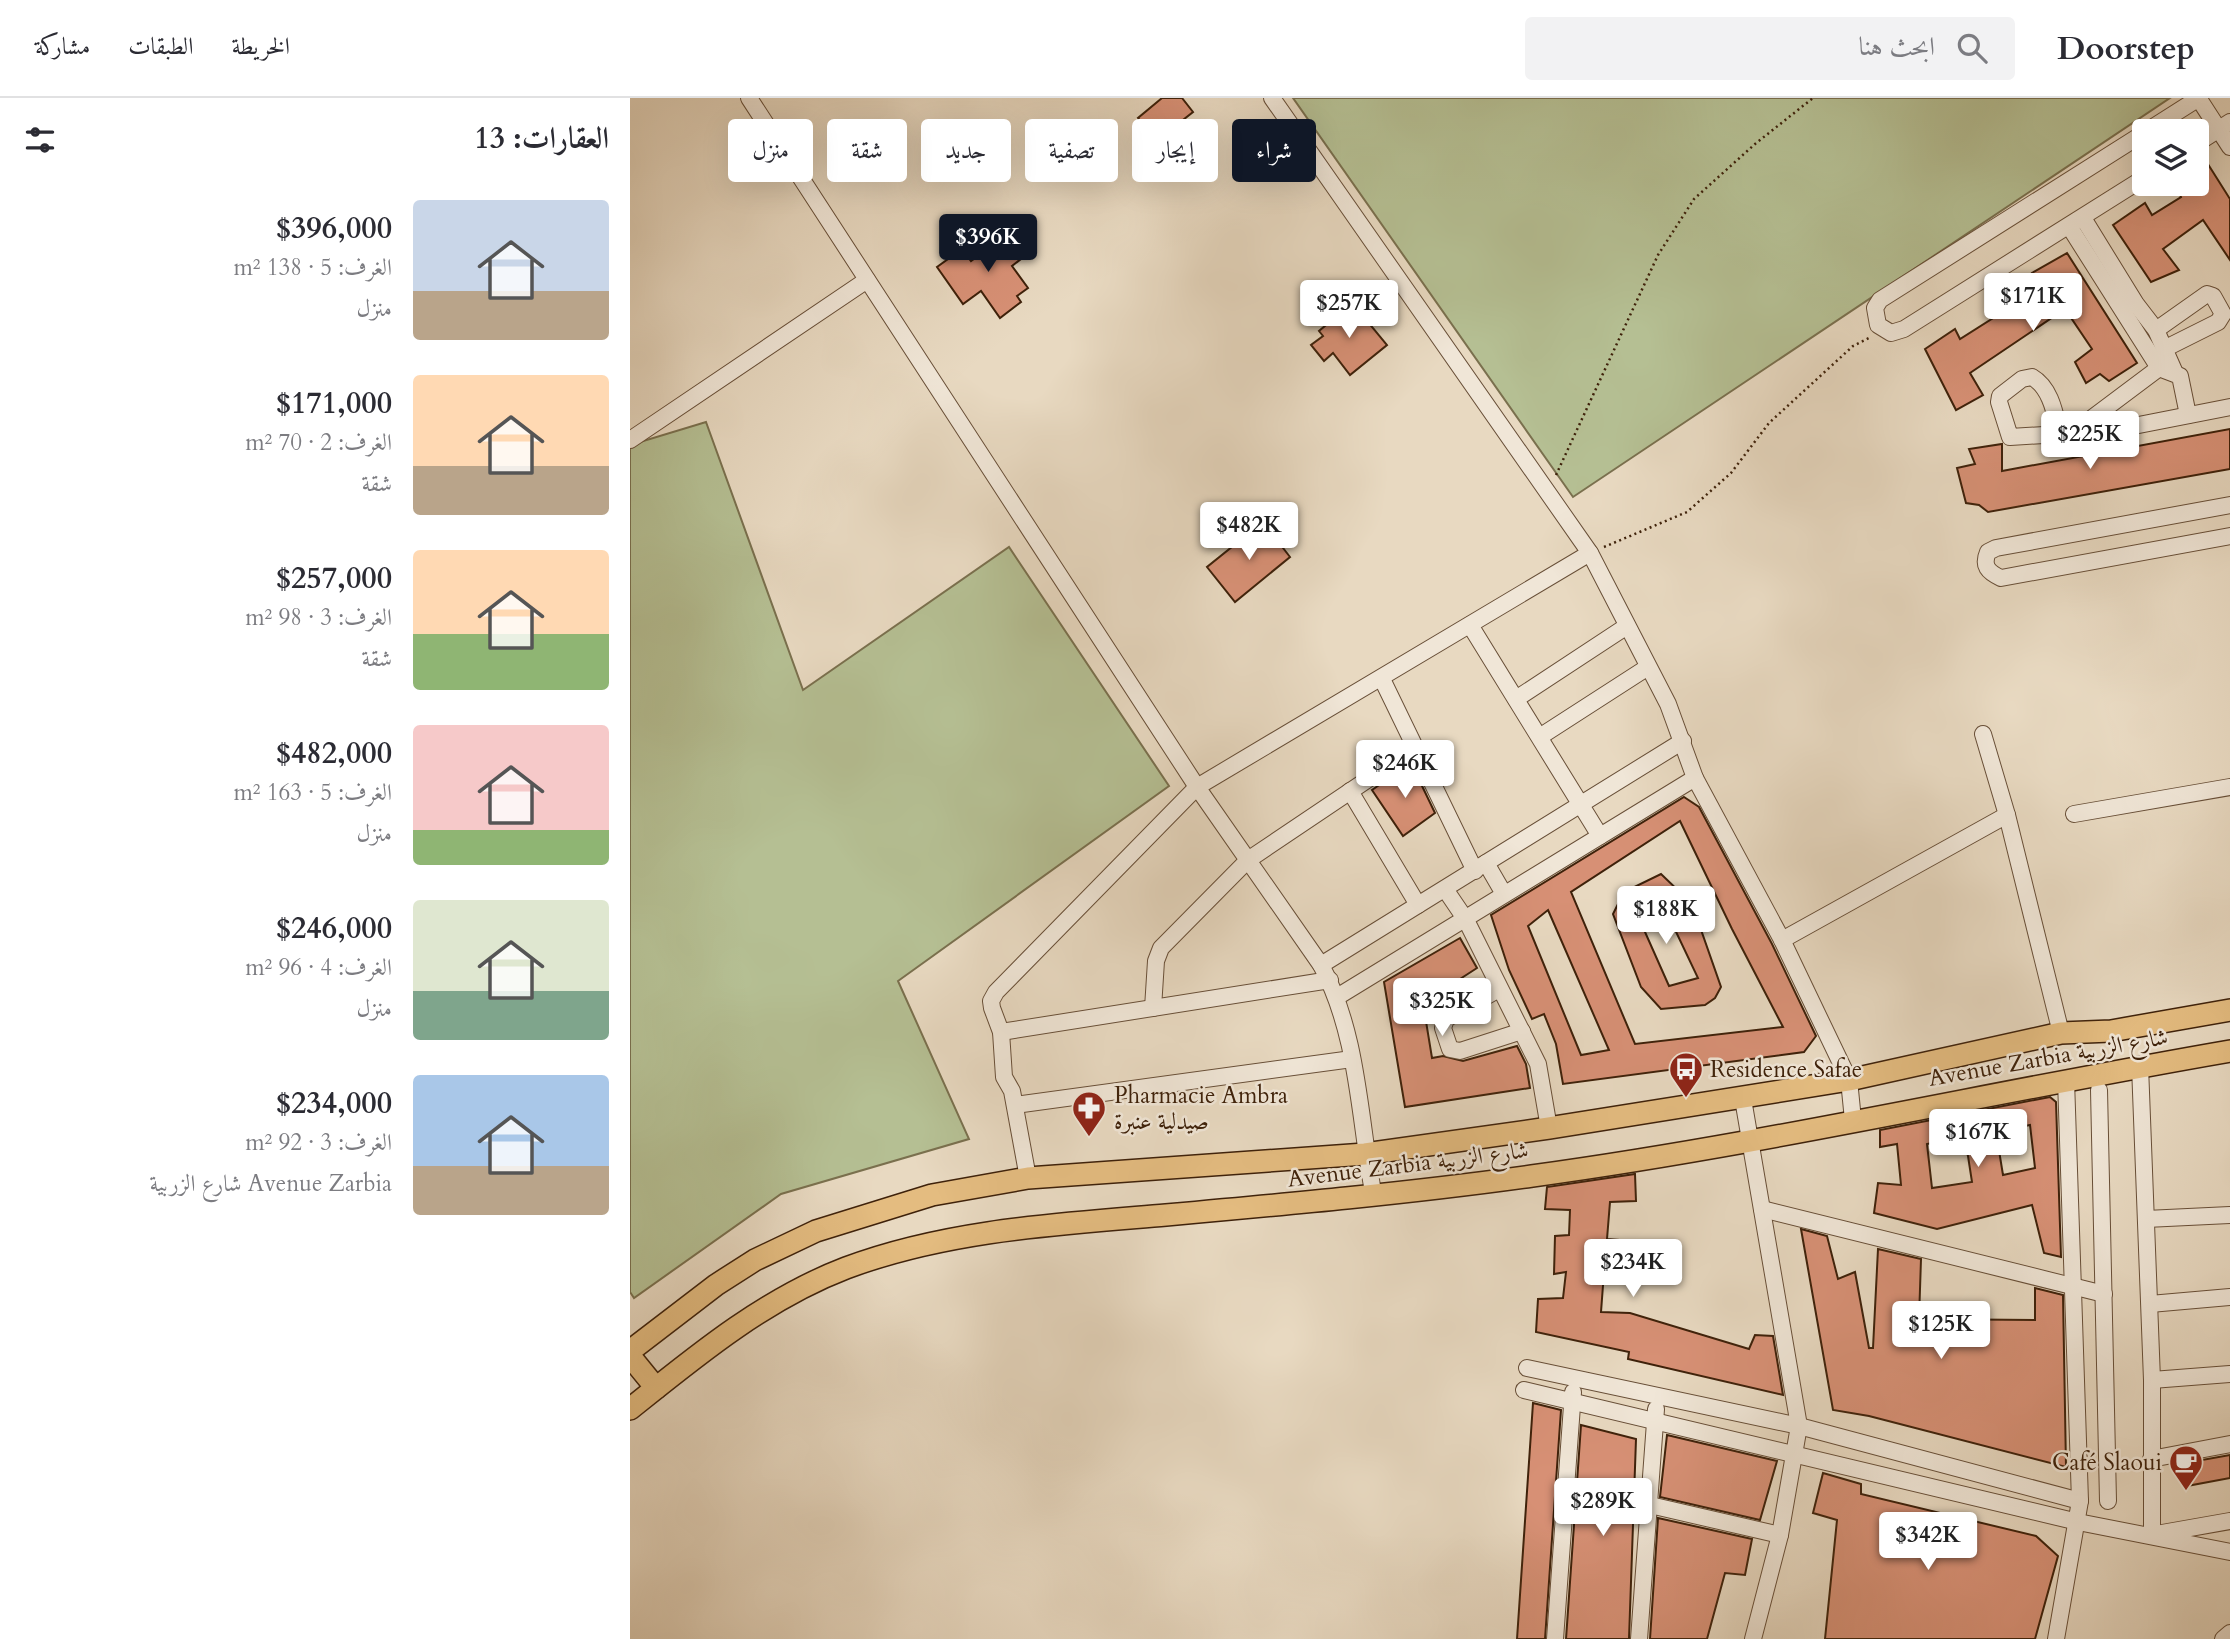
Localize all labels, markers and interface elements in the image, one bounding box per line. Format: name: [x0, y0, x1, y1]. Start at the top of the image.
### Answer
search box: [1525, 17, 2015, 80]
text: Doorstep: [2057, 26, 2195, 71]
text: ابحث هنا: [1859, 29, 1935, 64]
icon: search: [1953, 29, 1991, 67]
text: مشاركة: [35, 30, 90, 63]
text: الطبقات: [128, 30, 194, 63]
text: الخريطة: [232, 30, 290, 63]
text: العقارات: 13: [474, 118, 609, 159]
chip: منزل: [728, 119, 813, 182]
chip: شقة: [827, 119, 907, 182]
chip: جديد: [921, 119, 1011, 182]
chip: تصفية: [1025, 119, 1118, 182]
chip: إيجار: [1132, 119, 1218, 182]
chip: شراء: [1232, 119, 1316, 182]
map controls: [2132, 119, 2209, 196]
button: layers: [2132, 119, 2209, 196]
icon: filters: [21, 121, 59, 159]
text: $396,000: [276, 208, 392, 249]
pin: $396K: [939, 214, 1037, 274]
text: $396K: [955, 221, 1021, 252]
icon: home: [469, 228, 553, 312]
text: الغرف: 5 · 138 m²: [233, 252, 392, 283]
pin: $171K: [1984, 274, 2082, 333]
pin: $257K: [1300, 280, 1398, 340]
text: $171K: [2000, 280, 2066, 311]
text: $257K: [1316, 287, 1382, 318]
text: منزل: [357, 293, 392, 324]
text: $171,000: [276, 383, 392, 424]
icon: home: [469, 403, 553, 487]
pin: $225K: [2041, 412, 2139, 471]
text: $225K: [2057, 418, 2123, 449]
text: الغرف: 2 · 70 m²: [245, 427, 392, 458]
text: شقة: [362, 468, 392, 499]
pin: $482K: [1200, 503, 1298, 562]
text: $482K: [1216, 509, 1282, 540]
text: $257,000: [276, 558, 392, 599]
icon: home: [469, 578, 553, 662]
text: الغرف: 3 · 98 m²: [245, 602, 392, 633]
text: شقة: [362, 643, 392, 674]
text: $482,000: [276, 733, 392, 774]
pin: $246K: [1356, 740, 1454, 800]
text: $246K: [1372, 747, 1438, 778]
icon: home: [469, 753, 553, 837]
text: الغرف: 5 · 163 m²: [233, 777, 392, 808]
text: منزل: [357, 818, 392, 849]
pin: $188K: [1617, 886, 1715, 946]
text: $188K: [1633, 893, 1699, 924]
text: $246,000: [276, 908, 392, 949]
icon: home: [469, 928, 553, 1012]
text: الغرف: 4 · 96 m²: [245, 952, 392, 983]
pin: $325K: [1393, 978, 1491, 1038]
text: $325K: [1409, 985, 1475, 1016]
text: منزل: [357, 993, 392, 1024]
street label: Avenue Zarbia شارع الزربية: [1926, 1021, 2171, 1098]
bus stop icon: Residence Safae: [1667, 1050, 1705, 1099]
place label: Residence Safae: [1710, 1054, 1862, 1085]
place label: Pharmacie Ambra صيدلية عنبرة: [1114, 1080, 1288, 1137]
text: $234,000: [276, 1083, 392, 1124]
pharmacy icon: Pharmacie Ambra صيدلية عنبرة: [1070, 1089, 1108, 1138]
icon: home: [469, 1103, 553, 1187]
pin: $167K: [1929, 1110, 2027, 1169]
text: $167K: [1945, 1116, 2011, 1147]
text: الغرف: 3 · 92 m²: [245, 1127, 392, 1158]
street label: Avenue Zarbia شارع الزربية: [1286, 1134, 1531, 1199]
text: Avenue Zarbia شارع الزربية: [149, 1168, 392, 1199]
pin: $234K: [1584, 1240, 1682, 1299]
text: $234K: [1600, 1246, 1666, 1277]
pin: $125K: [1892, 1302, 1990, 1361]
text: $125K: [1908, 1308, 1974, 1339]
cafe icon: Café Slaoui: [2167, 1443, 2205, 1492]
place label: Café Slaoui: [2052, 1447, 2162, 1478]
pin: $289K: [1554, 1478, 1652, 1538]
text: $289K: [1570, 1485, 1636, 1516]
pin: $342K: [1879, 1512, 1977, 1572]
text: $342K: [1895, 1519, 1961, 1550]

